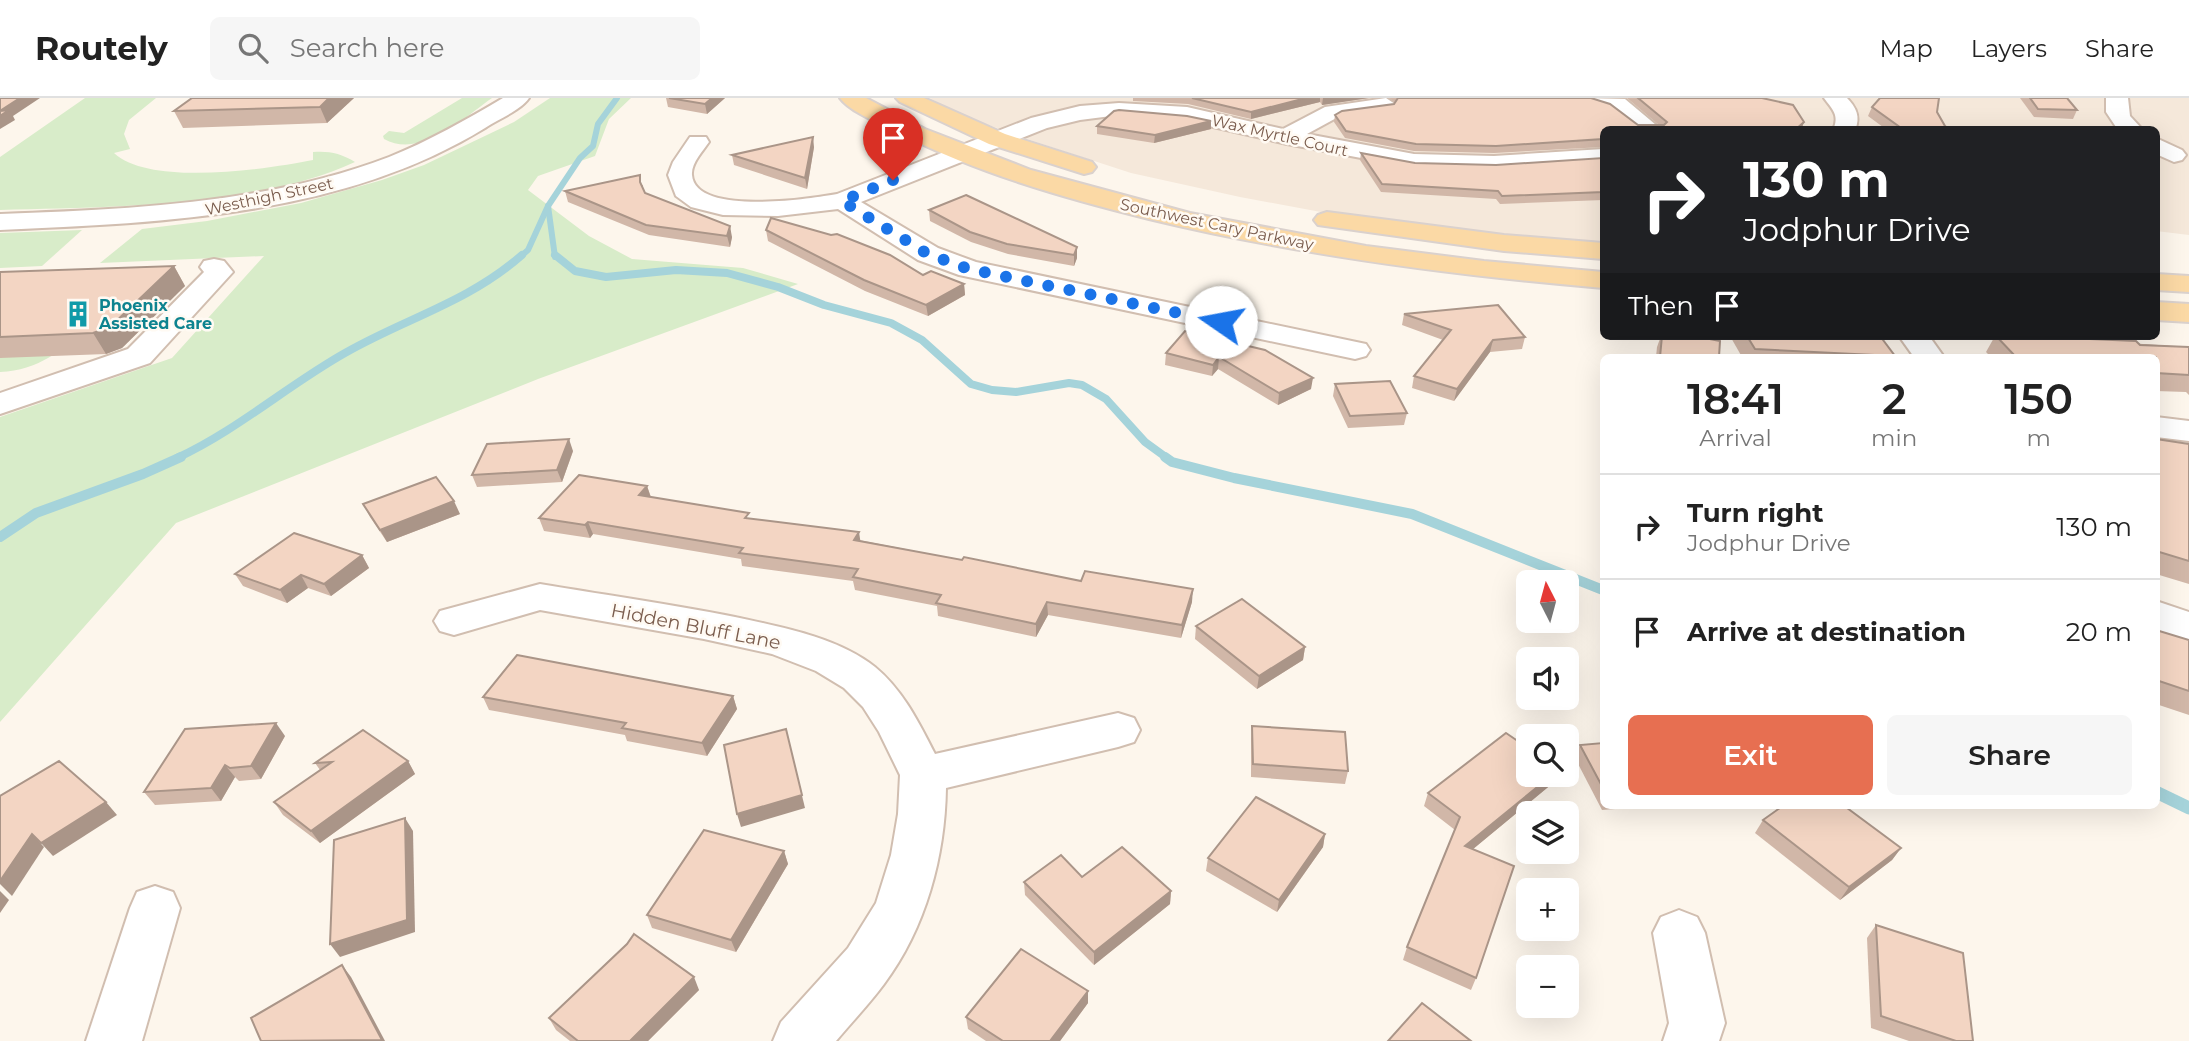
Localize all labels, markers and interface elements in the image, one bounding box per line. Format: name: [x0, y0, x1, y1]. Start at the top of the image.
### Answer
search box: [210, 17, 700, 80]
text: Routely: [35, 28, 168, 68]
icon: search: [234, 29, 272, 67]
text: Search here: [290, 32, 445, 64]
text: Map: [1879, 34, 1933, 63]
text: Layers: [1971, 34, 2047, 63]
text: Share: [2085, 34, 2154, 63]
pin: [863, 108, 923, 180]
street label: Wax Myrtle Court: [1210, 111, 1350, 161]
icon: arrive: [874, 119, 912, 157]
text: 130 m: [1743, 150, 1890, 209]
icon: right: [1628, 154, 1719, 245]
street label: Westhigh Street: [203, 174, 335, 219]
street label: Southwest Cary Parkway: [1118, 195, 1316, 254]
text: Jodphur Drive: [1743, 210, 1971, 249]
position arrow: [1184, 285, 1258, 359]
icon: arrive: [1708, 287, 1746, 325]
text: Then: [1628, 290, 1694, 322]
place label: Phoenix Assisted Care: [98, 296, 212, 333]
building icon: Phoenix Assisted Care: [63, 299, 93, 329]
text: 18:41: [1687, 373, 1784, 425]
text: 2: [1882, 373, 1906, 425]
text: 150: [2004, 373, 2073, 425]
text: Arrival: [1699, 424, 1772, 452]
text: min: [1871, 424, 1917, 452]
text: m: [2026, 424, 2051, 452]
text: Turn right: [1687, 497, 1823, 529]
icon: right: [1628, 508, 1666, 546]
text: 130 m: [2056, 511, 2132, 543]
text: Jodphur Drive: [1687, 529, 1851, 557]
north arrow: [1516, 570, 1578, 634]
map controls: [1516, 570, 1579, 1018]
street label: Hidden Bluff Lane: [609, 599, 783, 654]
icon: arrive: [1628, 613, 1666, 651]
text: Arrive at destination: [1687, 616, 1966, 648]
text: 20 m: [2066, 616, 2132, 648]
button: sound: [1516, 647, 1579, 710]
button: Exit: [1628, 715, 1873, 795]
button: Share: [1887, 715, 2132, 795]
button: search: [1516, 724, 1579, 787]
button: layers: [1516, 801, 1579, 864]
button: +: [1516, 878, 1579, 941]
button: −: [1516, 955, 1579, 1018]

